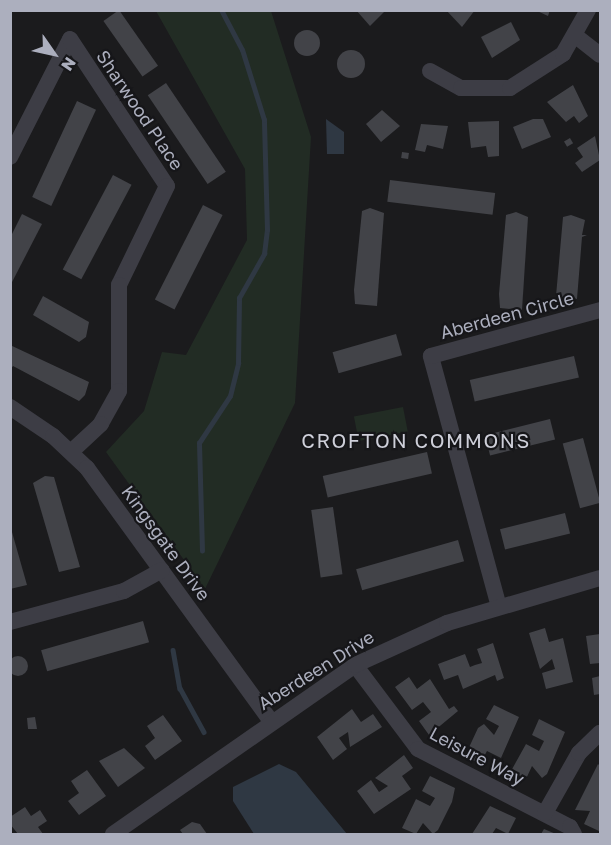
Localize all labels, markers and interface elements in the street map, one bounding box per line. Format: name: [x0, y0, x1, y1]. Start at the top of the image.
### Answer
north arrow: [24, 24, 84, 84]
street label: Sharwood Place: [92, 46, 188, 174]
text: N: [57, 53, 81, 75]
street label: Aberdeen Circle: [438, 287, 576, 343]
district label: CROFTON COMMONS: [301, 428, 531, 452]
street label: Kingsgate Drive: [117, 481, 215, 605]
street label: Aberdeen Drive: [254, 626, 378, 714]
street label: Leisure Way: [426, 722, 528, 790]

